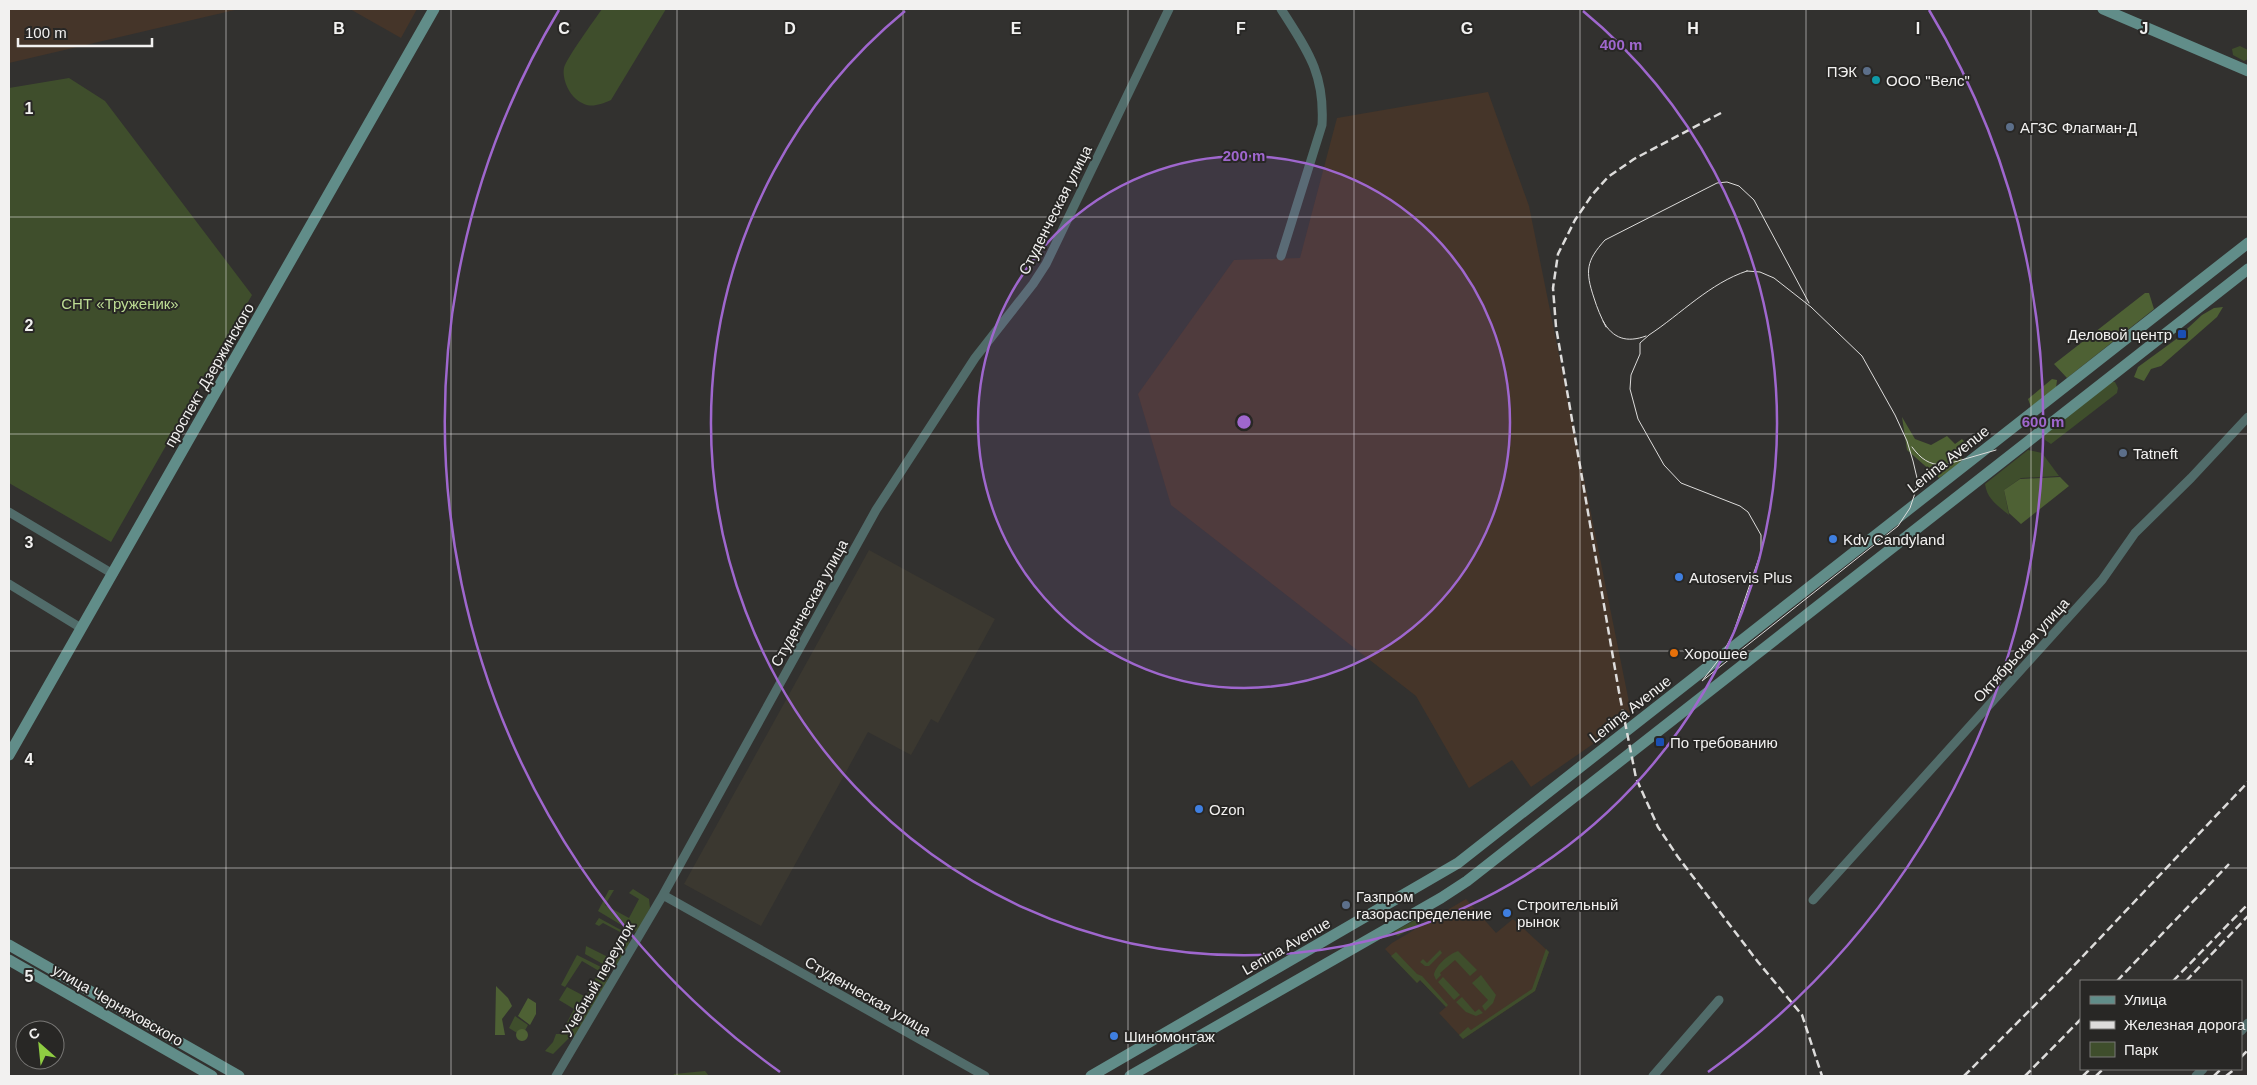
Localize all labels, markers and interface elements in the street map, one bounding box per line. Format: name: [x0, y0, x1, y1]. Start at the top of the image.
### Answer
scale bar: [18, 15, 151, 47]
text: B: [333, 20, 345, 37]
text: C: [558, 20, 570, 37]
text: D: [784, 20, 796, 37]
text: E: [1011, 20, 1022, 37]
text: F: [1236, 20, 1246, 37]
text: G: [1461, 20, 1473, 37]
text: H: [1687, 20, 1699, 37]
text: I: [1916, 20, 1920, 37]
text: J: [2140, 20, 2148, 37]
text: 100 m: [25, 24, 67, 41]
text: 400 m: [1600, 36, 1642, 53]
place label: ПЭК: [1827, 63, 1857, 80]
marker: ПЭК: [1861, 65, 1873, 77]
place label: ООО "Велс": [1886, 72, 1970, 89]
marker: ООО "Велс": [1870, 74, 1882, 86]
text: 1: [25, 100, 34, 117]
place label: АГЗС Флагман-Д: [2020, 119, 2137, 136]
marker: АГЗС Флагман-Д: [2004, 121, 2016, 133]
street label: Студенческая улица: [1015, 142, 1095, 277]
text: 200 m: [1223, 147, 1265, 164]
park label: СНТ «Труженик»: [61, 295, 179, 312]
street label: проспект Дзержинского: [161, 300, 257, 450]
text: 2: [25, 317, 34, 334]
place label: Деловой центр: [2068, 326, 2172, 343]
marker: Деловой центр: [2176, 328, 2188, 340]
centre of rings: [1235, 413, 1253, 431]
text: 600 m: [2022, 413, 2064, 430]
street label: Lenina Avenue: [1904, 422, 1992, 496]
place label: Tatneft: [2133, 445, 2179, 462]
marker: Tatneft: [2117, 447, 2129, 459]
place label: Kdv Candyland: [1843, 531, 1945, 548]
marker: Kdv Candyland: [1827, 533, 1839, 545]
text: 3: [25, 534, 34, 551]
street label: Студенческая улица: [767, 536, 851, 670]
place label: Autoservis Plus: [1689, 569, 1792, 586]
marker: Autoservis Plus: [1673, 571, 1685, 583]
street label: Октябрьская улица: [1970, 594, 2073, 706]
place label: Хорошее: [1684, 645, 1748, 662]
marker: Хорошее: [1668, 647, 1680, 659]
street label: Lenina Avenue: [1586, 672, 1674, 746]
place label: По требованию: [1670, 734, 1778, 751]
marker: По требованию: [1654, 736, 1666, 748]
text: 4: [25, 751, 34, 768]
place label: Ozon: [1209, 801, 1245, 818]
marker: Ozon: [1193, 803, 1205, 815]
place label: Газпром газораспределение: [1356, 888, 1492, 922]
place label: Строительный рынок: [1517, 896, 1618, 930]
marker: Газпром газораспределение: [1340, 899, 1352, 911]
marker: Строительный рынок: [1501, 907, 1513, 919]
street label: Lenina Avenue: [1239, 914, 1333, 978]
street label: Учебный переулок: [558, 918, 638, 1039]
street label: Студенческая улица: [802, 953, 935, 1039]
street label: улица Черняховского: [50, 961, 186, 1049]
text: 5: [25, 968, 34, 985]
legend: [2080, 980, 2242, 1070]
text: Улица: [2124, 991, 2167, 1008]
text: Железная дорога: [2124, 1016, 2246, 1033]
north arrow: [15, 1020, 65, 1070]
text: С: [26, 1024, 42, 1043]
place label: Шиномонтаж: [1124, 1028, 1215, 1045]
marker: Шиномонтаж: [1108, 1030, 1120, 1042]
text: Парк: [2124, 1041, 2158, 1058]

